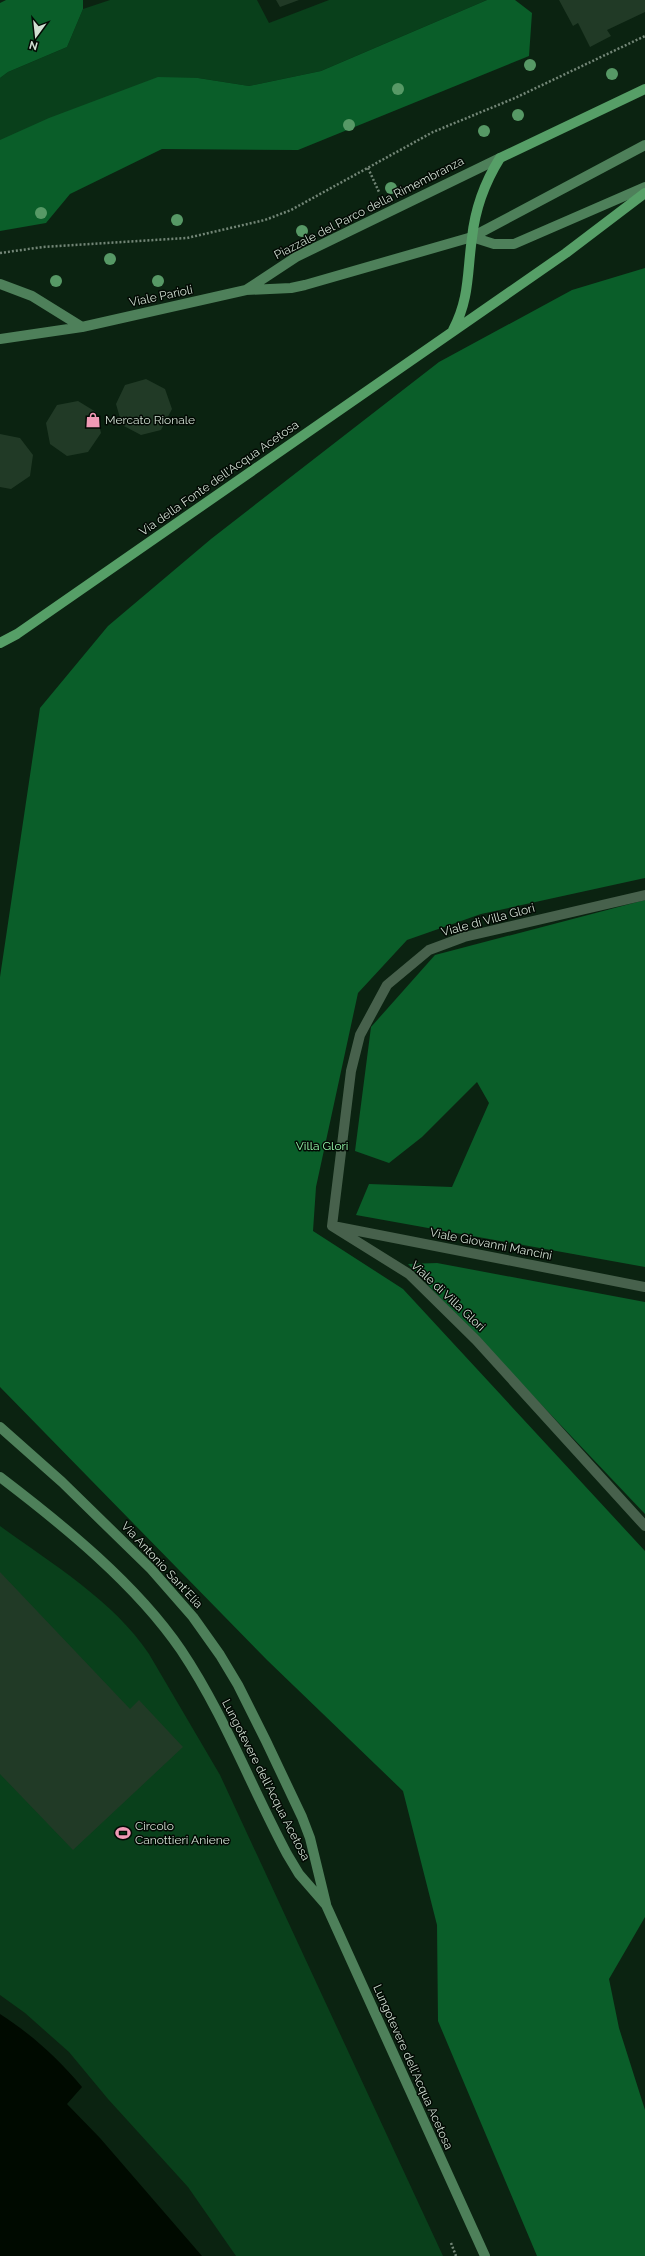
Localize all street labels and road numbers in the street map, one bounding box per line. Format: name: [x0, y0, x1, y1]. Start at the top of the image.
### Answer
street label: Piazzale del Parco della Rimembranza: [272, 154, 466, 262]
street label: Viale Parioli: [128, 282, 194, 310]
street label: Via della Fonte dell'Acqua Acetosa: [137, 417, 301, 539]
street label: Viale di Villa Glori: [440, 901, 536, 939]
street label: Viale Giovanni Mancini: [429, 1225, 553, 1263]
street label: Viale di Villa Glori: [408, 1258, 488, 1334]
street label: Via Antonio Sant'Elia: [118, 1519, 206, 1611]
street label: Lungotevere dell'Acqua Acetosa: [219, 1697, 313, 1863]
street label: Lungotevere dell'Acqua Acetosa: [370, 1982, 456, 2152]

